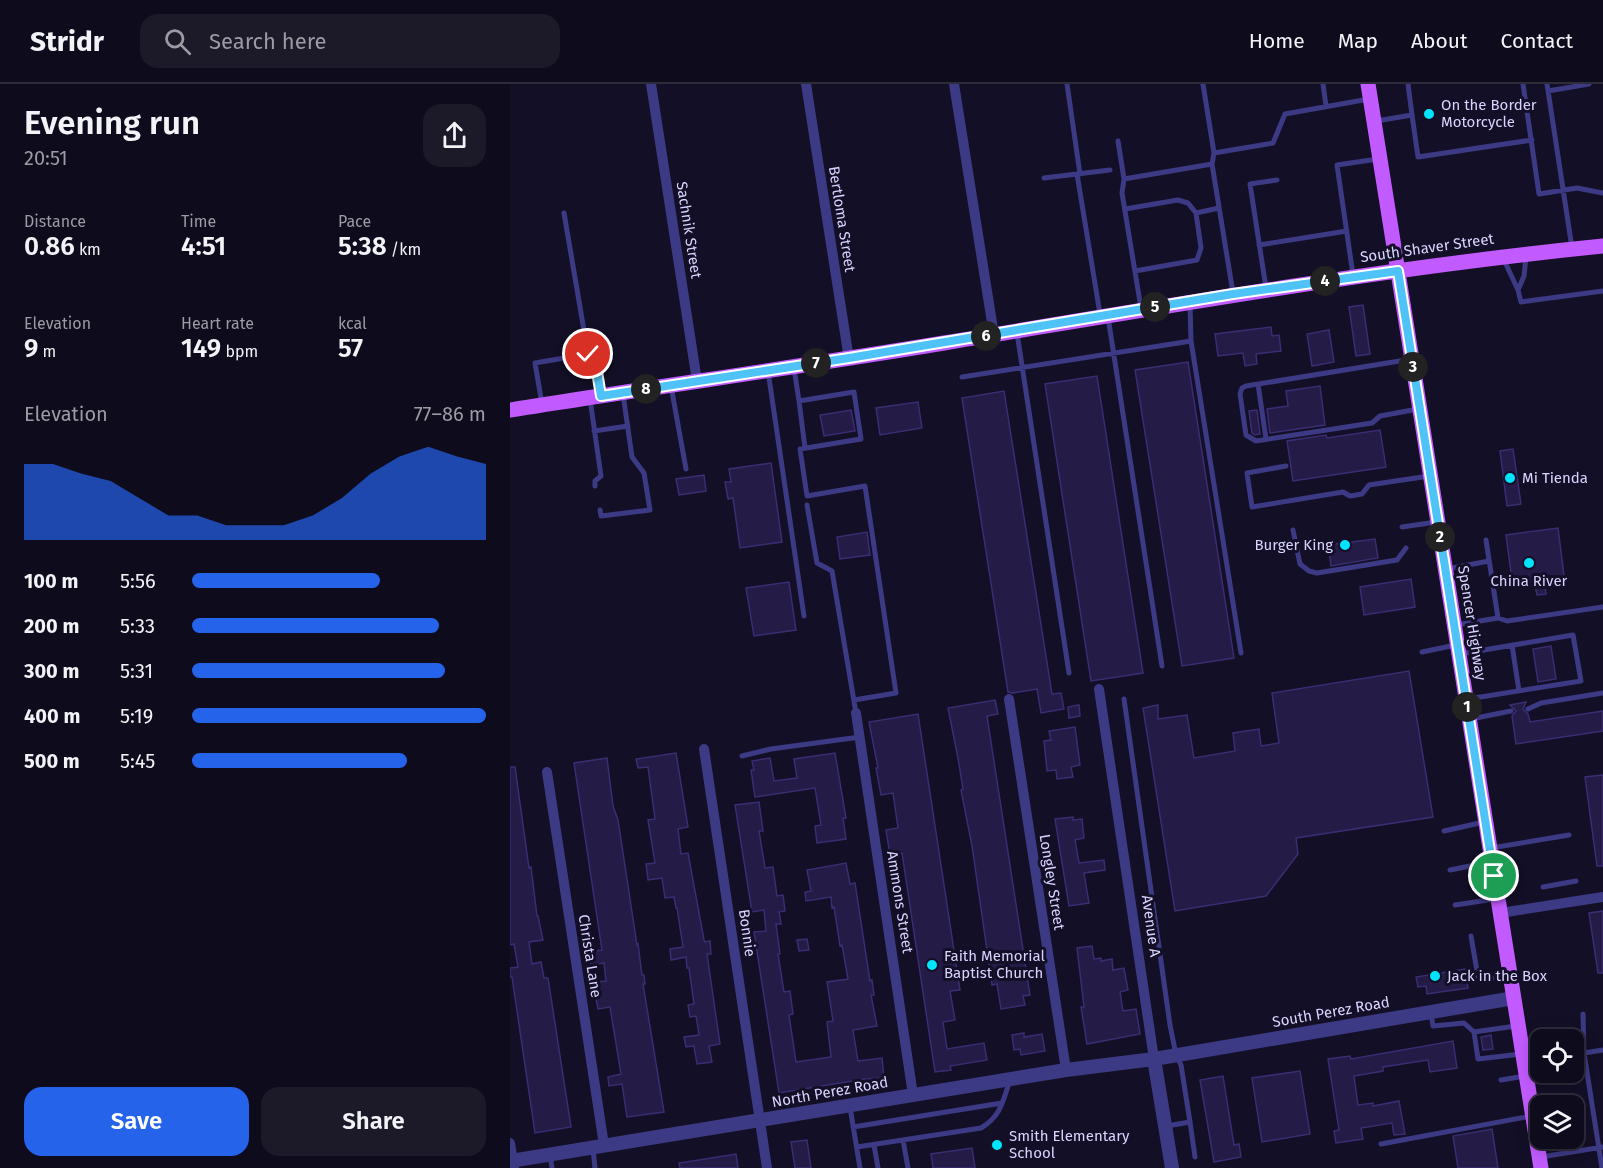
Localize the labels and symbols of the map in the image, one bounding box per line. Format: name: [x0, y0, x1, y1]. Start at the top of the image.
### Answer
place label: On the Border Motorcycle: [1441, 96, 1537, 131]
marker: On the Border Motorcycle: [1422, 107, 1436, 121]
street label: Bertloma Street: [825, 165, 859, 274]
street label: Sachnik Street: [672, 180, 706, 280]
street label: South Shaver Street: [1359, 230, 1496, 266]
pin: 4: [1310, 266, 1340, 296]
pin: 5: [1140, 292, 1170, 322]
pin: 6: [971, 321, 1001, 351]
pin: [562, 328, 613, 379]
pin: 7: [801, 348, 831, 378]
pin: 3: [1398, 352, 1428, 382]
pin: 8: [631, 374, 661, 404]
place label: Mi Tienda: [1522, 469, 1588, 487]
marker: Mi Tienda: [1503, 471, 1517, 485]
pin: 2: [1425, 522, 1455, 552]
place label: Burger King: [1254, 536, 1333, 554]
marker: Burger King: [1338, 538, 1352, 552]
marker: China River: [1522, 556, 1536, 570]
street label: Spencer Highway: [1454, 564, 1490, 682]
place label: China River: [1491, 572, 1568, 590]
pin: 1: [1452, 692, 1482, 722]
street label: Longley Street: [1036, 833, 1069, 932]
street label: Ammons Street: [883, 849, 917, 955]
pin: [1468, 850, 1519, 901]
street label: Avenue A: [1138, 894, 1164, 959]
street label: Bonnie: [735, 908, 759, 958]
street label: Christa Lane: [575, 913, 605, 999]
place label: Faith Memorial Baptist Church: [944, 947, 1046, 982]
marker: Faith Memorial Baptist Church: [925, 958, 939, 972]
place label: Jack in the Box: [1447, 967, 1548, 985]
marker: Jack in the Box: [1428, 969, 1442, 983]
street label: South Perez Road: [1271, 993, 1391, 1031]
street label: North Perez Road: [770, 1073, 890, 1111]
place label: Smith Elementary School: [1009, 1127, 1130, 1162]
marker: Smith Elementary School: [990, 1138, 1004, 1152]

